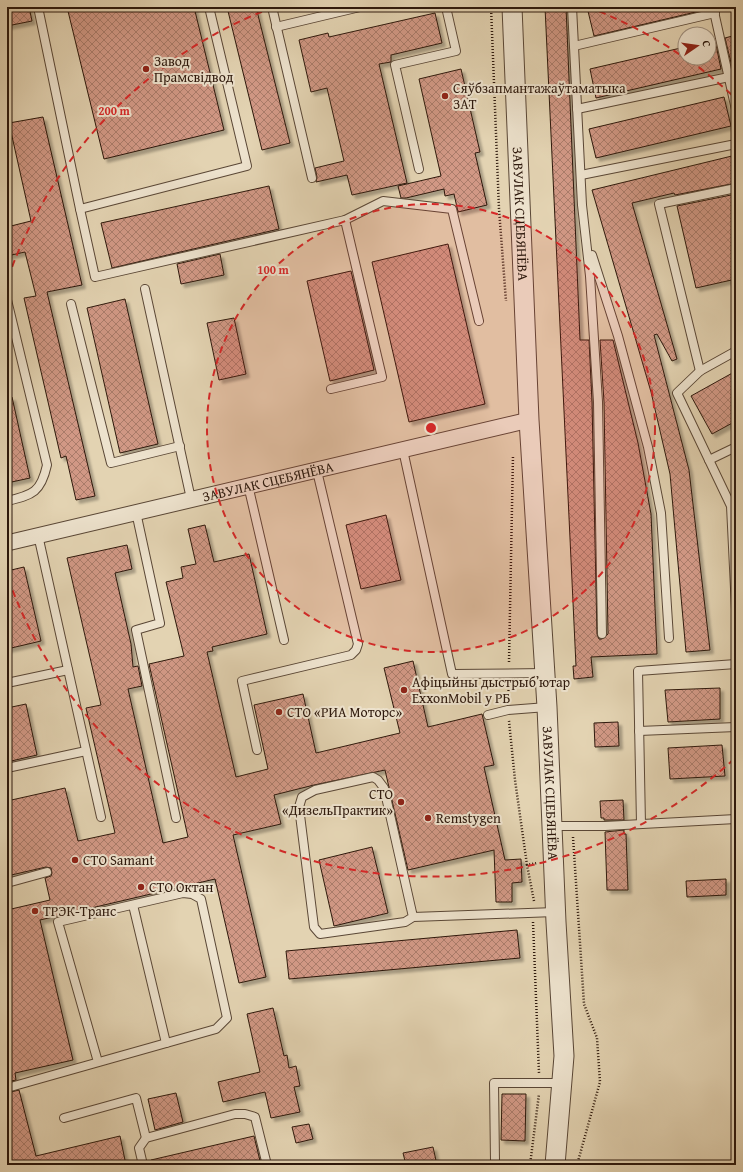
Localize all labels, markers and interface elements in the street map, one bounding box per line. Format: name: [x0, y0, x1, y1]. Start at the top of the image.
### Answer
north arrow: [677, 26, 717, 66]
text: С: [698, 39, 715, 49]
place label: Завод Прамсвідвод: [154, 51, 234, 87]
marker: Завод Прамсвідвод: [141, 64, 151, 74]
place label: Сяўбзапмантажаўтаматыка ЗАТ: [453, 78, 626, 114]
marker: Сяўбзапмантажаўтаматыка ЗАТ: [440, 91, 450, 101]
text: 200 m: [98, 102, 131, 119]
street label: ЗАВУЛАК СЦЕБЯНЁВА: [508, 146, 533, 282]
text: 100 m: [257, 261, 290, 278]
centre of rings: [424, 421, 438, 435]
street label: ЗАВУЛАК СЦЕБЯНЁВА: [200, 456, 336, 507]
place label: Афіцыйны дыстрыбʼютар ExxonMobil у РБ: [412, 672, 571, 708]
marker: Афіцыйны дыстрыбʼютар ExxonMobil у РБ: [399, 685, 409, 695]
place label: СТО «РИА Моторс»: [287, 702, 402, 722]
marker: СТО «РИА Моторс»: [274, 707, 284, 717]
street label: ЗАВУЛАК СЦЕБЯНЁВА: [538, 726, 563, 861]
place label: СТО «ДизельПрактик»: [282, 784, 393, 820]
marker: СТО «ДизельПрактик»: [396, 797, 406, 807]
place label: Remstygen: [436, 808, 501, 828]
marker: Remstygen: [423, 813, 433, 823]
place label: СТО Samant: [83, 850, 154, 870]
marker: СТО Samant: [70, 855, 80, 865]
place label: СТО Октан: [149, 877, 213, 897]
marker: СТО Октан: [136, 882, 146, 892]
place label: ТРЭК-Транс: [43, 901, 116, 921]
marker: ТРЭК-Транс: [30, 906, 40, 916]

